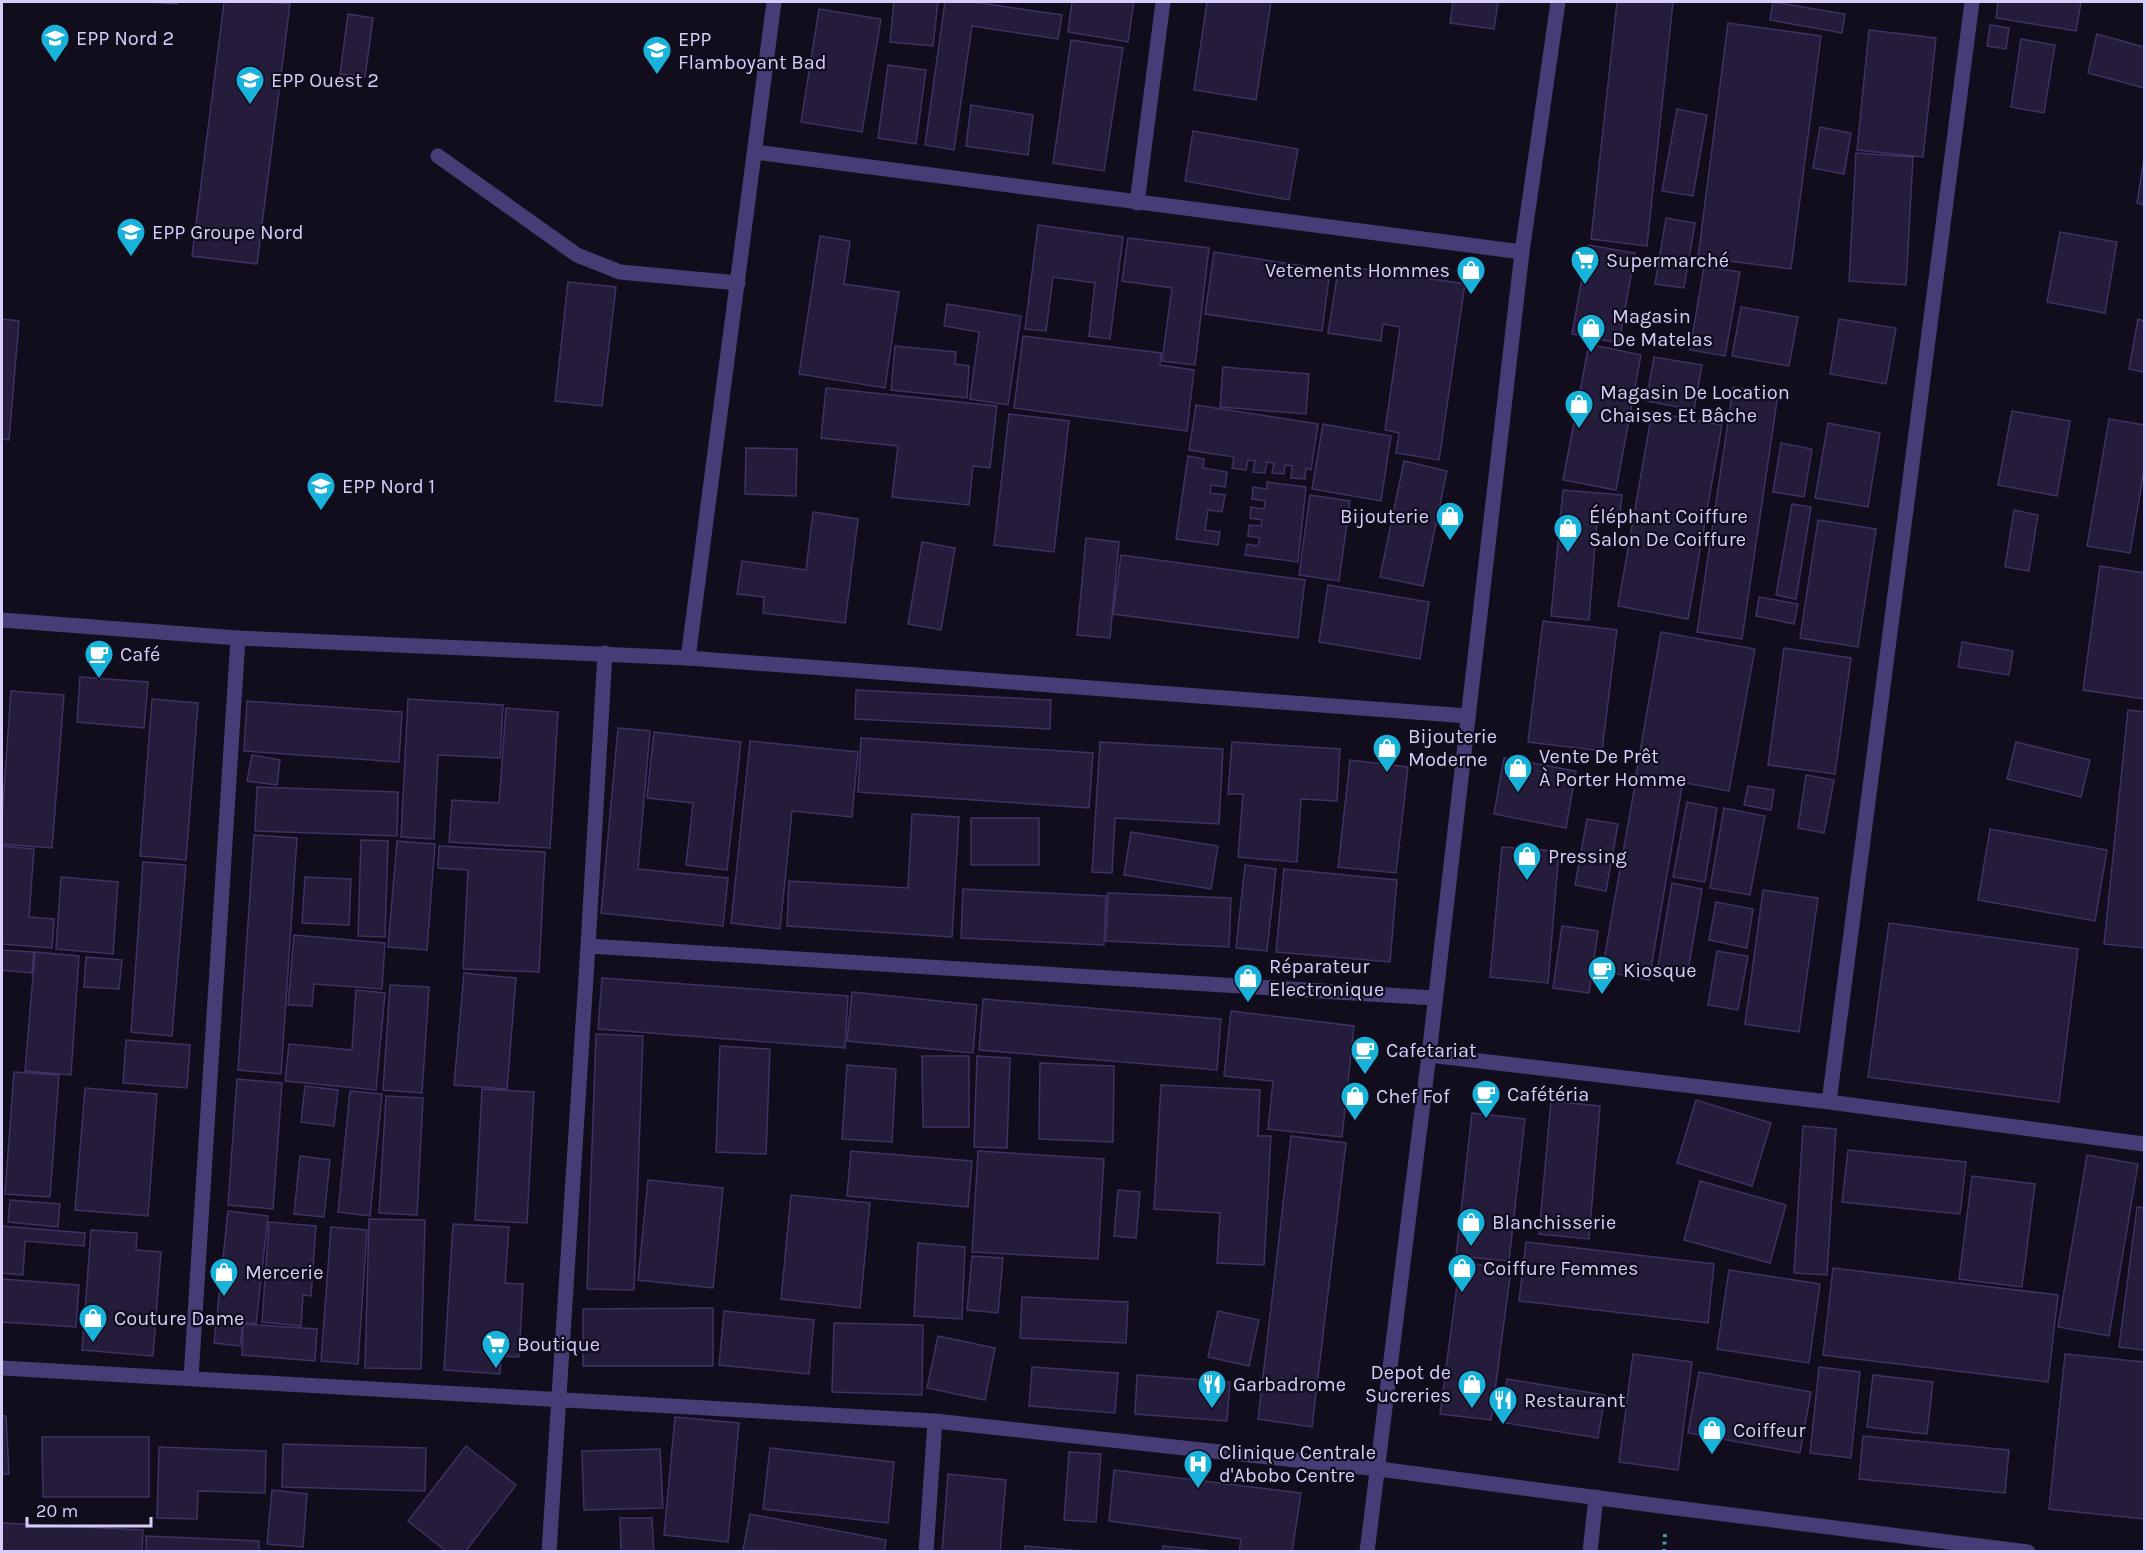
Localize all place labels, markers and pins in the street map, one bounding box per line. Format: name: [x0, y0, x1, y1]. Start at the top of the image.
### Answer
school or university icon: EPP Nord 2: [39, 22, 71, 64]
place label: EPP Nord 2: [76, 27, 174, 50]
place label: EPP Flamboyant Bad: [678, 28, 827, 74]
school or university icon: EPP Flamboyant Bad: [641, 34, 673, 76]
school or university icon: EPP Ouest 2: [234, 64, 266, 106]
place label: EPP Ouest 2: [271, 69, 379, 92]
school or university icon: EPP Groupe Nord: [115, 216, 147, 258]
place label: EPP Groupe Nord: [152, 221, 304, 244]
supermarket icon: Supermarché: [1569, 244, 1601, 286]
place label: Supermarché: [1606, 249, 1729, 272]
shop icon: Vetements Hommes: [1455, 254, 1487, 296]
place label: Vetements Hommes: [1265, 259, 1450, 282]
place label: Magasin De Matelas: [1612, 305, 1713, 351]
shop icon: Magasin De Matelas: [1575, 312, 1607, 354]
place label: Magasin De Location Chaises Et Bâche: [1600, 381, 1790, 427]
shop icon: Magasin De Location Chaises Et Bâche: [1563, 388, 1595, 430]
school or university icon: EPP Nord 1: [305, 470, 337, 512]
place label: EPP Nord 1: [342, 475, 435, 498]
shop icon: Bijouterie: [1434, 500, 1466, 542]
place label: Éléphant Coiffure Salon De Coiffure: [1589, 504, 1748, 551]
place label: Bijouterie: [1340, 505, 1429, 528]
shop icon: Éléphant Coiffure Salon De Coiffure: [1552, 512, 1584, 554]
cafe icon: Café: [83, 638, 115, 680]
place label: Café: [120, 643, 160, 666]
place label: Bijouterie Moderne: [1408, 725, 1497, 771]
shop icon: Bijouterie Moderne: [1371, 732, 1403, 774]
place label: Vente De Prêt À Porter Homme: [1539, 745, 1686, 791]
shop icon: Vente De Prêt À Porter Homme: [1502, 752, 1534, 794]
shop icon: Pressing: [1511, 840, 1543, 882]
place label: Pressing: [1548, 845, 1627, 868]
cafe icon: Kiosque: [1586, 954, 1618, 996]
place label: Réparateur Electronique: [1269, 955, 1384, 1001]
place label: Kiosque: [1623, 959, 1697, 982]
shop icon: Réparateur Electronique: [1232, 962, 1264, 1004]
cafe icon: Cafetariat: [1349, 1034, 1381, 1076]
place label: Cafetariat: [1386, 1039, 1477, 1062]
cafe icon: Cafétéria: [1470, 1078, 1502, 1120]
shop icon: Chef Fof: [1339, 1080, 1371, 1122]
place label: Cafétéria: [1507, 1083, 1589, 1106]
place label: Chef Fof: [1376, 1085, 1450, 1108]
shop icon: Blanchisserie: [1455, 1206, 1487, 1248]
place label: Blanchisserie: [1492, 1211, 1616, 1234]
shop icon: Coiffure Femmes: [1446, 1252, 1478, 1294]
shop icon: Mercerie: [208, 1256, 240, 1298]
place label: Coiffure Femmes: [1483, 1257, 1639, 1280]
place label: Mercerie: [245, 1261, 324, 1284]
shop icon: Couture Dame: [77, 1302, 109, 1344]
place label: Couture Dame: [114, 1307, 244, 1330]
supermarket icon: Boutique: [480, 1328, 512, 1370]
place label: Boutique: [517, 1333, 600, 1356]
place label: Depot de Sucreries: [1365, 1361, 1451, 1407]
restaurant icon: Garbadrome: [1196, 1368, 1228, 1410]
shop icon: Depot de Sucreries: [1456, 1368, 1488, 1410]
place label: Garbadrome: [1233, 1373, 1346, 1396]
restaurant icon: Restaurant: [1487, 1384, 1519, 1426]
place label: Restaurant: [1524, 1389, 1626, 1412]
shop icon: Coiffeur: [1696, 1414, 1728, 1456]
place label: Coiffeur: [1733, 1419, 1806, 1442]
place label: Clinique Centrale d'Abobo Centre: [1219, 1441, 1376, 1487]
hospital icon: Clinique Centrale d'Abobo Centre: [1182, 1448, 1214, 1490]

